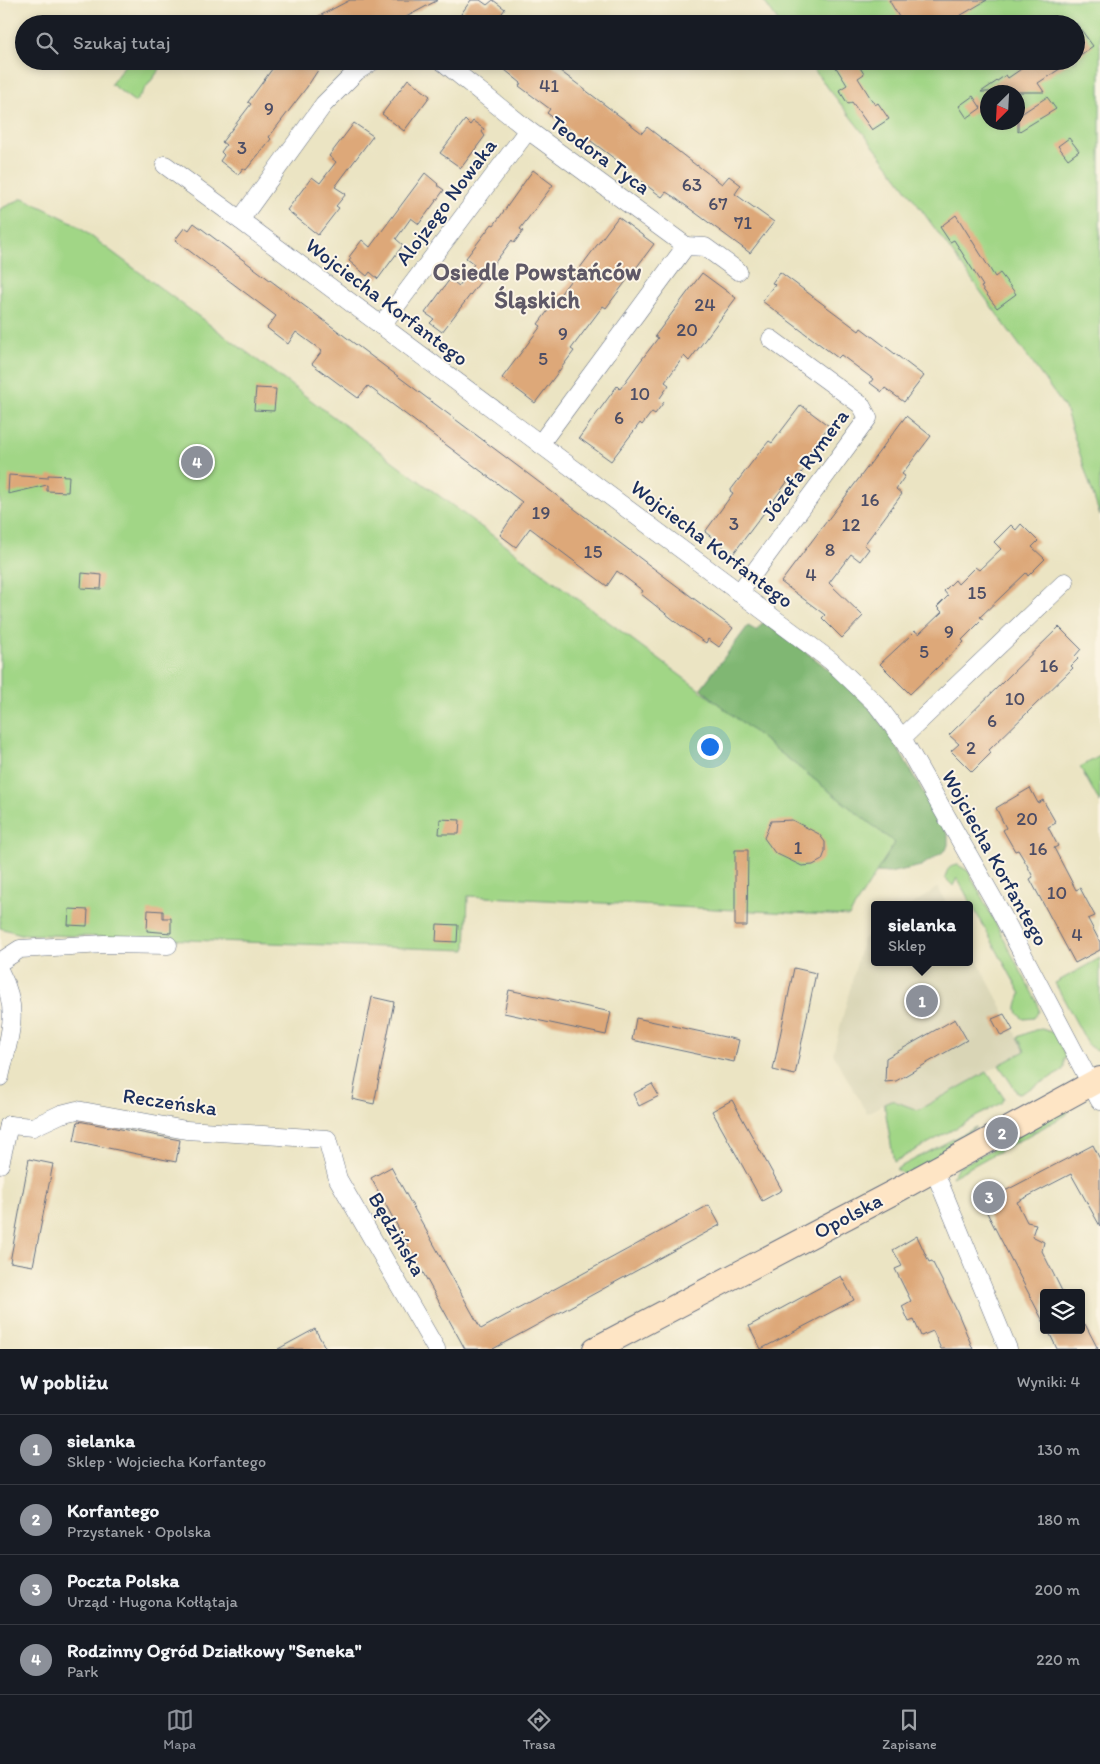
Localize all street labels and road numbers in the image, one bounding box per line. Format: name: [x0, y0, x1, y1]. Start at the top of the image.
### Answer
street label: Teodora Tyca: [545, 110, 655, 199]
street label: Alojzego Nowaka: [390, 133, 502, 270]
street label: Wojciecha Korfantego: [301, 232, 474, 371]
street label: Józefa Rymera: [756, 404, 854, 526]
street label: Wojciecha Korfantego: [626, 474, 799, 613]
street label: Wojciecha Korfantego: [937, 766, 1054, 950]
street label: Reczeńska: [121, 1083, 219, 1121]
street label: Będzińska: [363, 1187, 431, 1280]
street label: Opolska: [809, 1187, 886, 1244]

